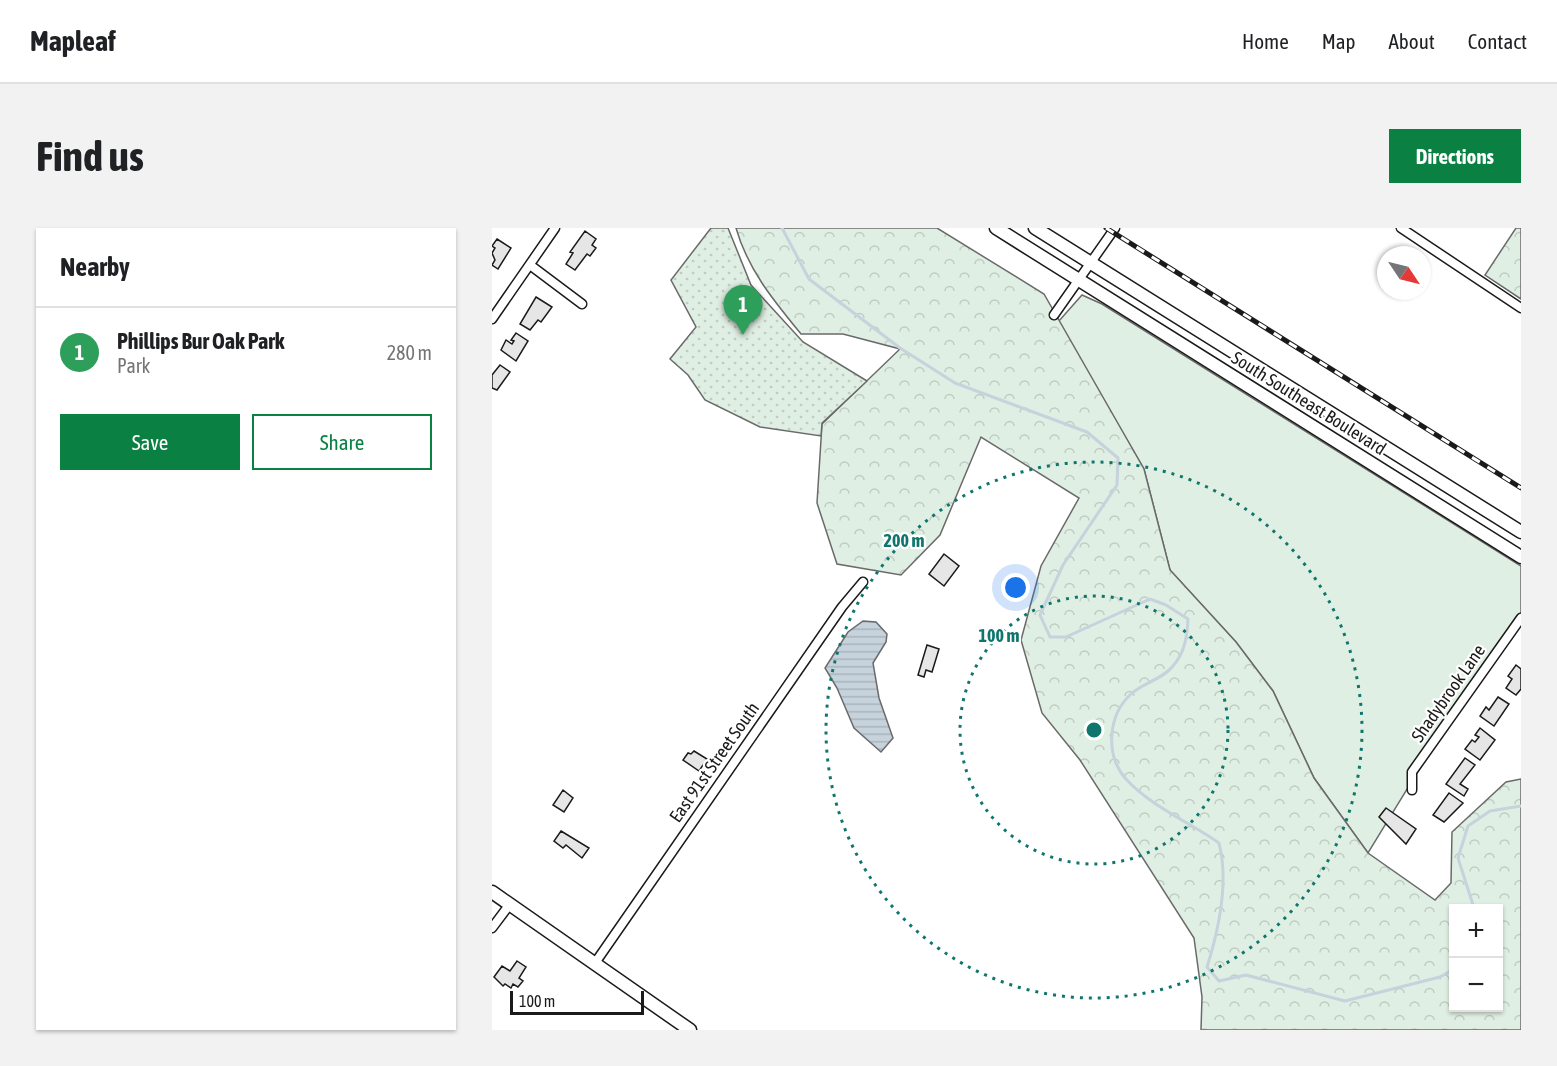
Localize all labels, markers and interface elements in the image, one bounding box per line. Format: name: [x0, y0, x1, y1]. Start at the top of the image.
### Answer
text: Mapleaf: [30, 25, 116, 57]
text: Home: [1242, 29, 1289, 53]
text: Map: [1322, 29, 1356, 53]
text: About: [1389, 29, 1435, 53]
text: Contact: [1468, 29, 1527, 53]
button: Directions: [1389, 129, 1521, 183]
text: Find us: [36, 132, 144, 180]
north arrow: [1377, 246, 1431, 300]
text: Nearby: [60, 252, 130, 282]
pin: 1: [724, 285, 762, 335]
text: Phillips Bur Oak Park: [117, 328, 285, 354]
text: 1: [75, 341, 84, 364]
text: 280 m: [387, 341, 432, 364]
street label: South Southeast Boulevard: [1228, 347, 1390, 459]
text: Park: [117, 354, 150, 377]
button: Save: [60, 414, 240, 470]
button: Share: [252, 414, 432, 470]
text: 200 m: [884, 530, 924, 551]
your location: [1001, 573, 1030, 602]
text: 100 m: [979, 625, 1019, 646]
street label: Shadybrook Lane: [1407, 640, 1489, 746]
street label: East 91st Street South: [665, 698, 763, 826]
centre of rings: [1084, 720, 1104, 740]
map controls: [1449, 904, 1503, 1012]
button: +: [1449, 904, 1503, 958]
button: −: [1449, 958, 1503, 1012]
scale bar: [510, 988, 644, 1016]
text: 100 m: [519, 992, 555, 1010]

